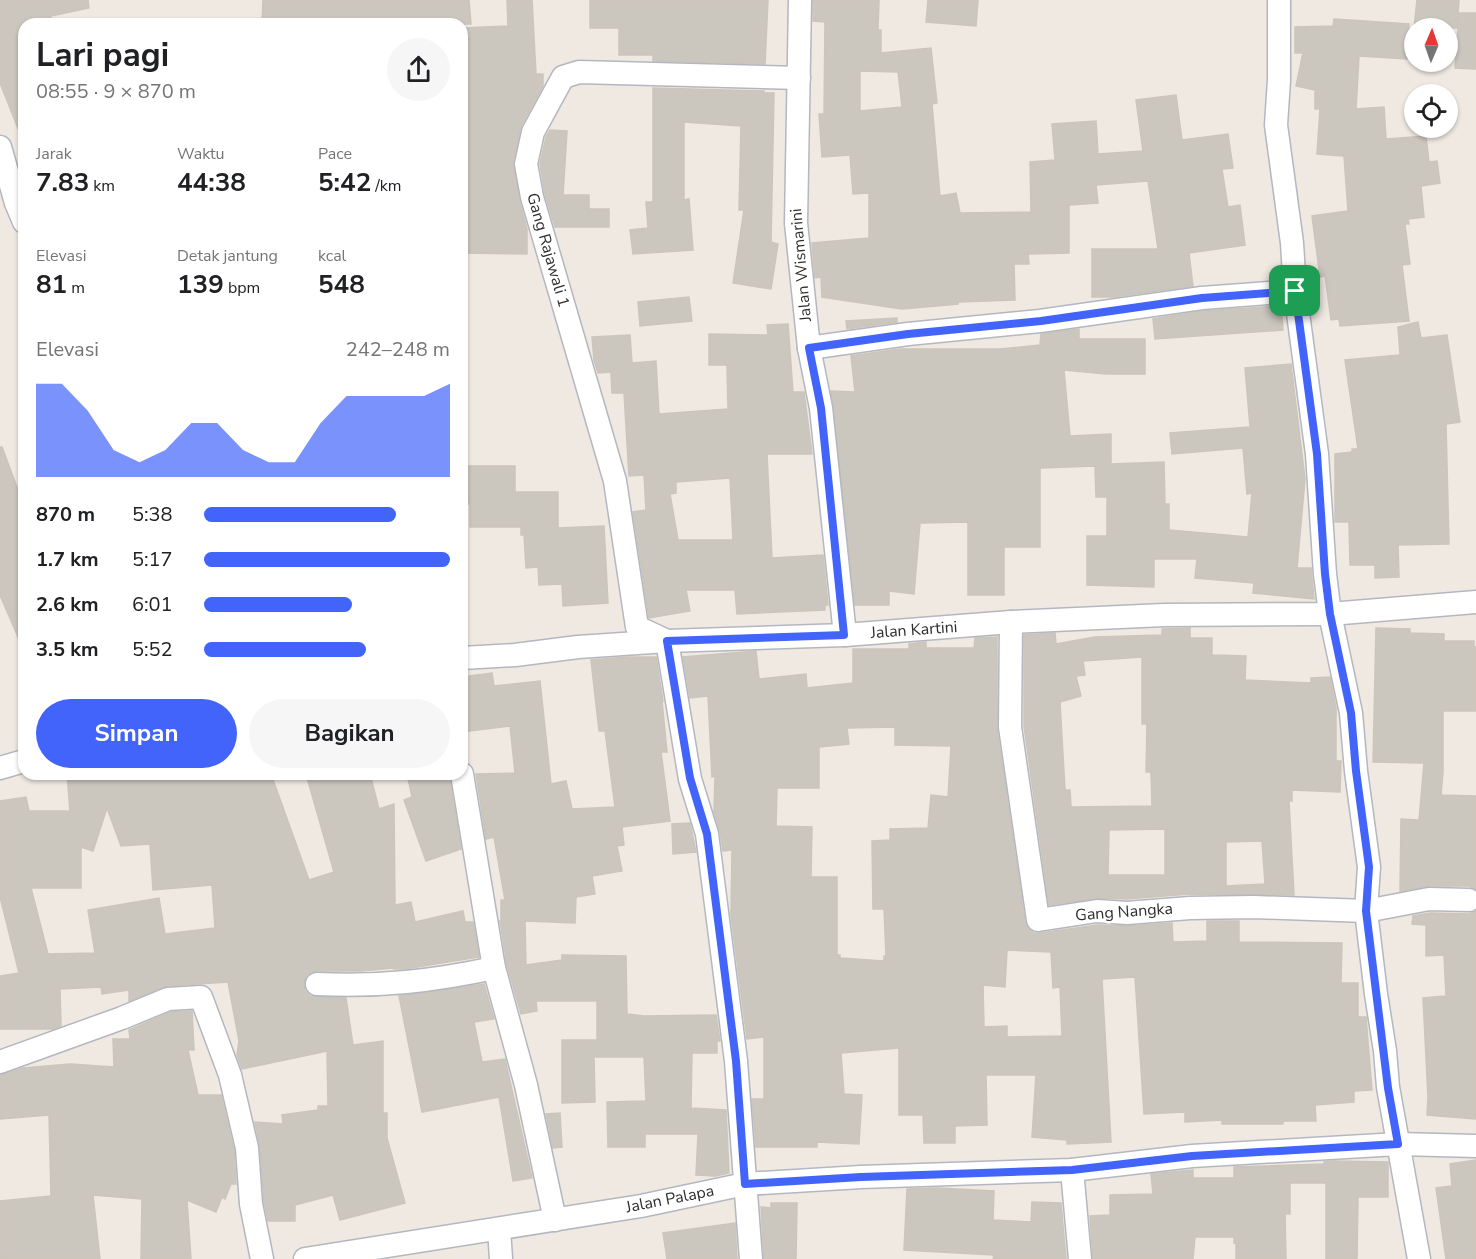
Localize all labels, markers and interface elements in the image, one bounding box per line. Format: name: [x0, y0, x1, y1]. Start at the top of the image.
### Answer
north arrow: [1404, 18, 1458, 72]
map controls: [1404, 18, 1458, 138]
text: Lari pagi: [36, 33, 169, 78]
button: share: [387, 38, 450, 101]
text: 08:55 · 9 × 870 m: [36, 78, 196, 105]
button: locate: [1404, 84, 1458, 138]
text: Jarak: [36, 143, 72, 165]
text: Waktu: [177, 143, 225, 165]
text: Pace: [318, 143, 352, 165]
text: 7.83: [36, 165, 89, 200]
text: 44:38: [177, 165, 246, 200]
text: 5:42: [318, 165, 371, 200]
text: km: [89, 175, 115, 197]
text: /km: [371, 175, 402, 197]
street label: Gang Rajawali 1: [521, 190, 575, 310]
street label: Jalan Wismarini: [785, 207, 817, 324]
text: Elevasi: [36, 245, 86, 267]
text: Detak jantung: [177, 245, 278, 267]
text: kcal: [318, 245, 346, 267]
pin: [1269, 265, 1320, 316]
text: 81: [36, 267, 67, 302]
text: 139: [177, 267, 224, 302]
text: 548: [318, 267, 365, 302]
icon: arrive: [1278, 274, 1311, 307]
text: m: [67, 277, 85, 299]
text: bpm: [224, 277, 260, 299]
text: Elevasi: [36, 336, 99, 363]
text: 242–248 m: [346, 336, 450, 363]
text: 870 m: [36, 501, 95, 528]
text: 5:38: [132, 501, 173, 528]
text: 1.7 km: [36, 546, 99, 573]
text: 5:17: [132, 546, 173, 573]
text: 2.6 km: [36, 591, 99, 618]
text: 6:01: [132, 591, 173, 618]
street label: Jalan Kartini: [869, 616, 958, 644]
text: 3.5 km: [36, 636, 99, 663]
text: 5:52: [132, 636, 173, 663]
button: Simpan: [36, 699, 237, 768]
button: Bagikan: [249, 699, 450, 768]
street label: Gang Nangka: [1074, 898, 1174, 926]
street label: Jalan Palapa: [623, 1180, 716, 1219]

